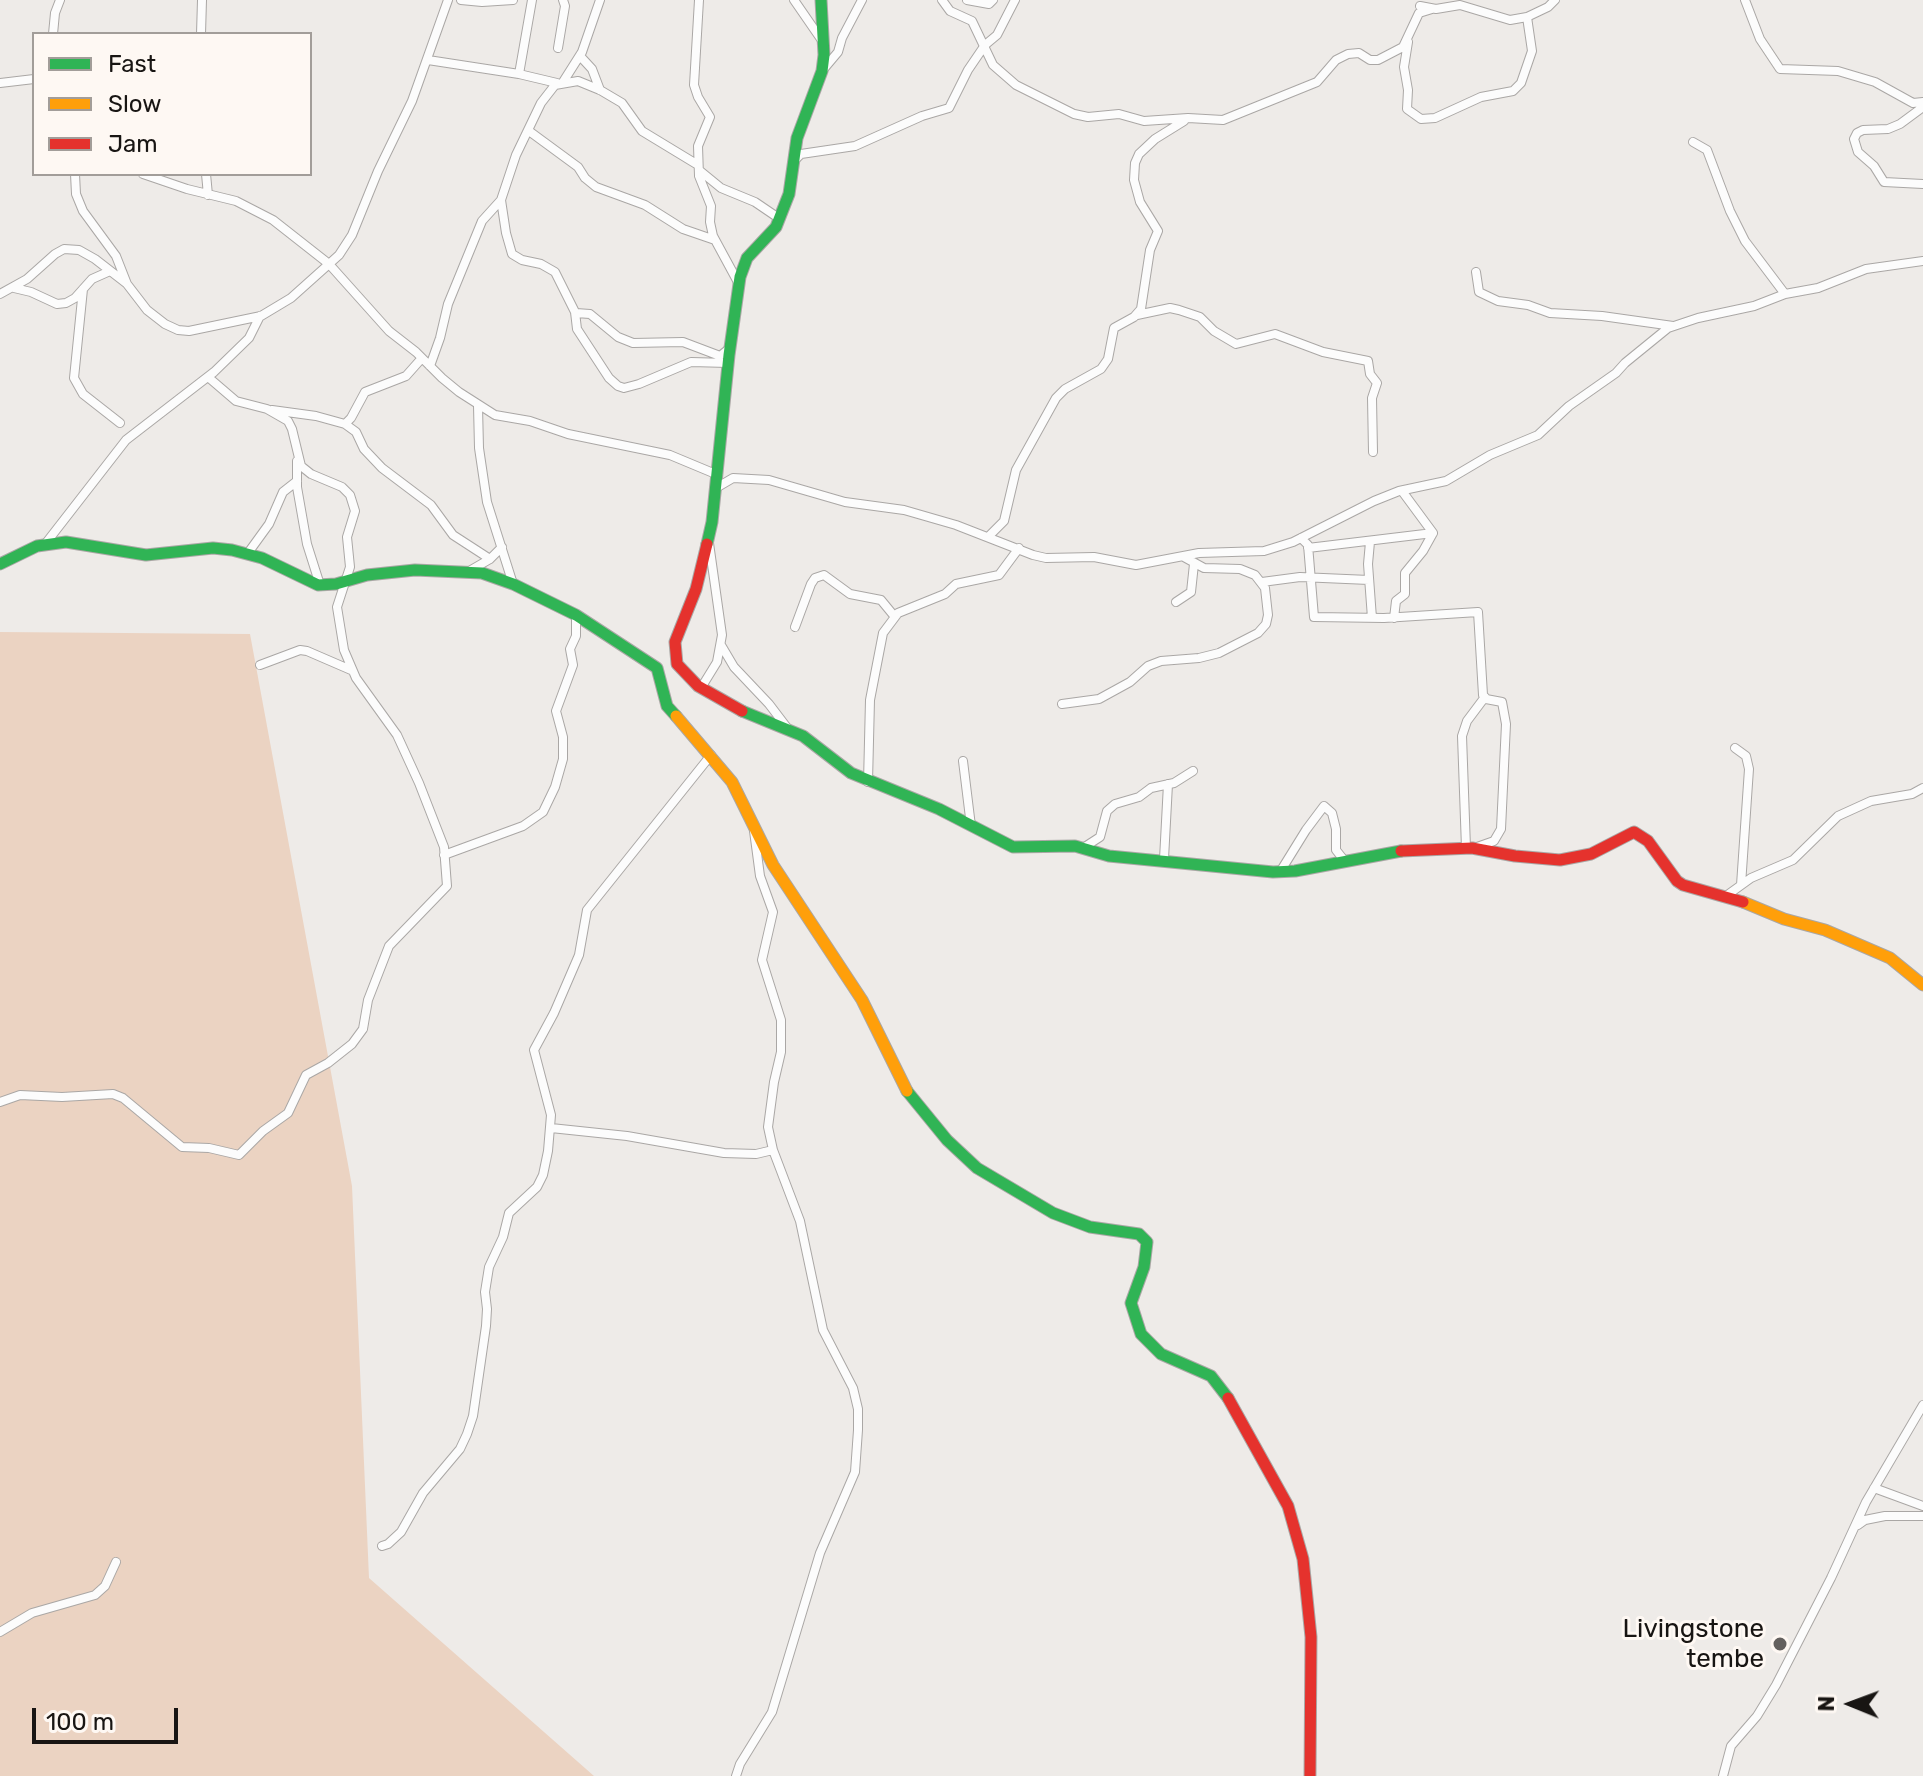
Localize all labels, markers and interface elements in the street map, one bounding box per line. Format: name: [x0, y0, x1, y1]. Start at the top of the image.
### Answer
legend: [32, 32, 312, 176]
text: Fast: [108, 50, 156, 78]
text: Slow: [108, 90, 161, 118]
text: Jam: [108, 130, 158, 158]
place label: Livingstone tembe: [1622, 1613, 1764, 1674]
marker: Livingstone tembe: [1771, 1635, 1789, 1653]
north arrow: [1811, 1664, 1891, 1744]
scale bar: [36, 1692, 182, 1742]
text: N: [1813, 1695, 1840, 1712]
text: 100 m: [46, 1708, 114, 1736]

